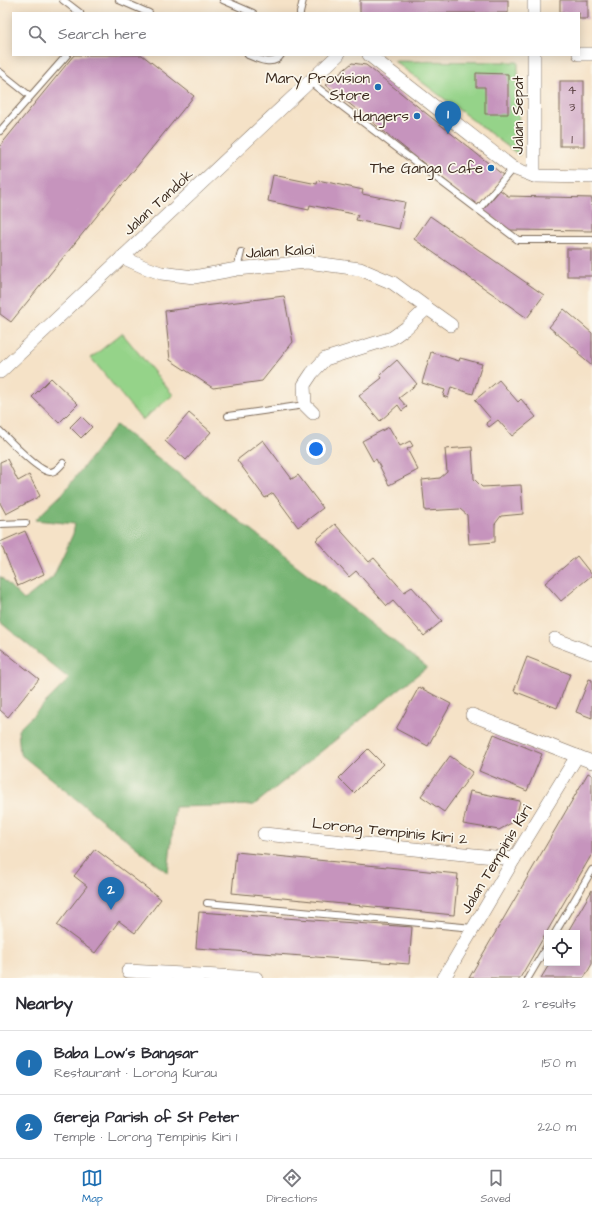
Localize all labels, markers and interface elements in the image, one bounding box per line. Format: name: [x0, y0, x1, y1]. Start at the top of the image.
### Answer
search box: [12, 12, 580, 56]
icon: search: [26, 23, 48, 45]
text: Search here: [58, 24, 147, 45]
place label: Mary Provision Store: [265, 68, 370, 106]
street label: Jalan Sepat: [508, 76, 529, 154]
house number: 4: [568, 81, 577, 99]
marker: Mary Provision Store: [373, 82, 383, 92]
house number: 3: [569, 98, 576, 116]
pin: 1: [435, 101, 461, 134]
place label: Hangers: [353, 106, 409, 128]
marker: Hangers: [412, 111, 422, 121]
house number: 1: [571, 130, 573, 148]
place label: The Ganga Cafe: [370, 158, 483, 180]
marker: The Ganga Cafe: [486, 163, 496, 173]
street label: Jalan Tandok: [119, 164, 198, 240]
street label: Jalan Kaloi: [245, 239, 316, 264]
your location: [306, 439, 326, 459]
street label: Jalan Tempinis Kiri: [455, 800, 538, 918]
street label: Lorong Tempinis Kiri 2: [311, 813, 469, 851]
pin: 2: [98, 877, 124, 910]
map controls: [544, 930, 580, 966]
button: locate: [544, 930, 580, 966]
text: Nearby: [16, 992, 73, 1016]
text: 2 results: [522, 995, 576, 1013]
text: Baba Low's Bangsar: [54, 1043, 198, 1064]
text: 1: [28, 1054, 30, 1072]
text: 150 m: [542, 1054, 576, 1072]
text: Restaurant · Lorong Kurau: [54, 1064, 217, 1082]
text: Gereja Parish of St Peter: [54, 1107, 239, 1128]
text: 2: [25, 1118, 33, 1136]
text: 220 m: [538, 1118, 576, 1136]
text: Temple · Lorong Tempinis Kiri 1: [54, 1128, 238, 1146]
tab: Map: [81, 1167, 103, 1206]
tab: Directions: [266, 1167, 318, 1206]
tab: Saved: [481, 1167, 511, 1206]

